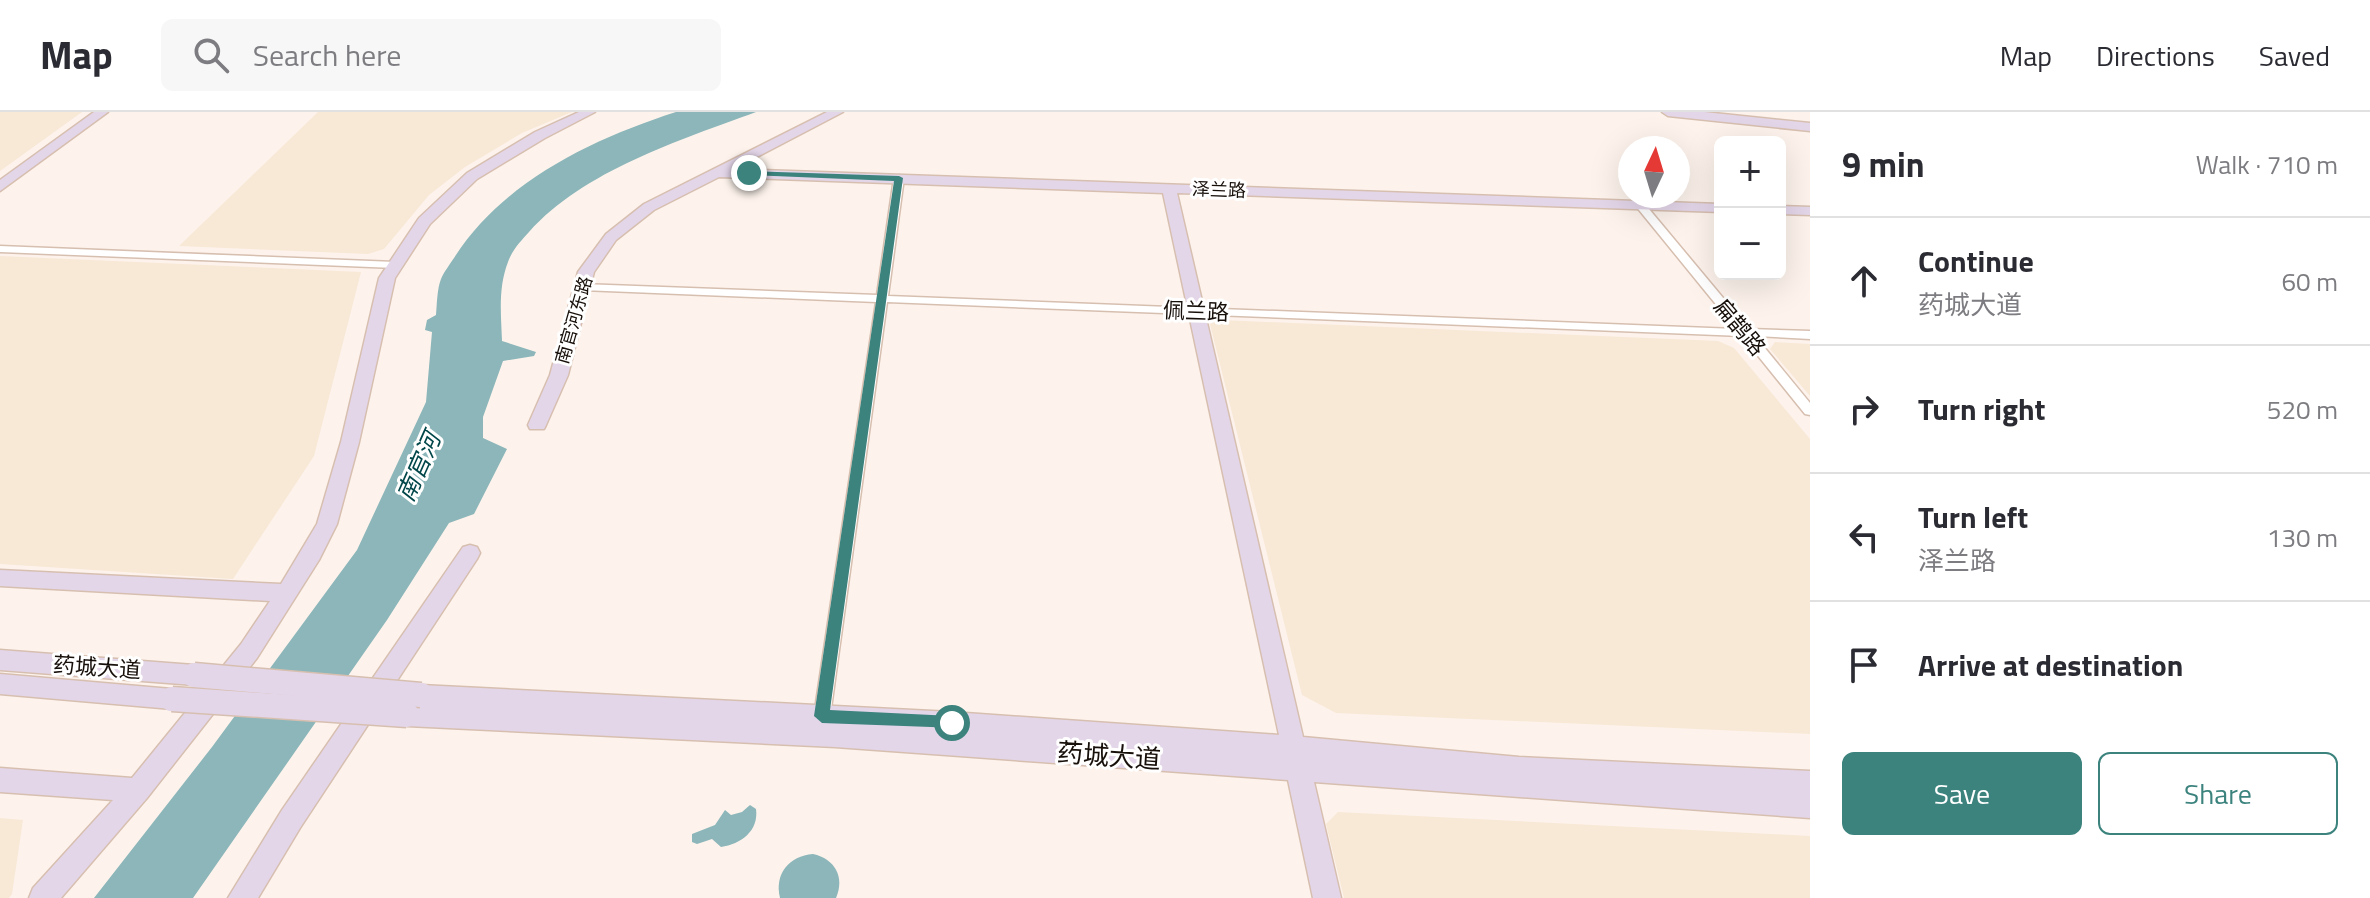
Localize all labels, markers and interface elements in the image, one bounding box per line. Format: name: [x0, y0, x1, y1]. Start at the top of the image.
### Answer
search box: [161, 19, 721, 91]
text: Map: [40, 26, 113, 84]
text: Search here: [253, 32, 402, 78]
icon: search: [189, 33, 233, 77]
text: Map: [2000, 34, 2052, 77]
text: Directions: [2096, 34, 2215, 77]
text: Saved: [2259, 34, 2330, 77]
north arrow: [1618, 136, 1690, 208]
map controls: [1714, 136, 1786, 280]
button: +: [1714, 136, 1786, 208]
text: 9 min: [1842, 138, 1925, 190]
text: Walk · 710 m: [2196, 145, 2338, 184]
route end: [731, 155, 767, 191]
street label: 泽兰路: [1192, 175, 1246, 204]
button: −: [1714, 208, 1786, 280]
text: Continue: [1918, 238, 2034, 284]
icon: ahead: [1842, 259, 1886, 303]
text: 60 m: [2281, 262, 2338, 301]
street label: 南官河东路: [548, 273, 599, 367]
text: 药城大道: [1918, 285, 2022, 324]
street label: 扁鹊路: [1706, 291, 1774, 363]
street label: 佩兰路: [1162, 293, 1230, 329]
text: Turn right: [1918, 386, 2046, 432]
icon: right: [1842, 387, 1886, 431]
text: 520 m: [2267, 390, 2338, 429]
water label: 南官河: [387, 423, 451, 507]
text: Turn left: [1918, 494, 2028, 540]
icon: left: [1842, 515, 1886, 559]
text: 130 m: [2267, 518, 2338, 557]
text: 泽兰路: [1918, 541, 1996, 580]
text: Arrive at destination: [1918, 642, 2183, 688]
icon: arrive: [1842, 643, 1886, 687]
street label: 药城大道: [52, 647, 142, 687]
route start: [934, 705, 970, 741]
street label: 药城大道: [1056, 732, 1162, 779]
button: Save: [1842, 752, 2082, 835]
button: Share: [2098, 752, 2338, 835]

